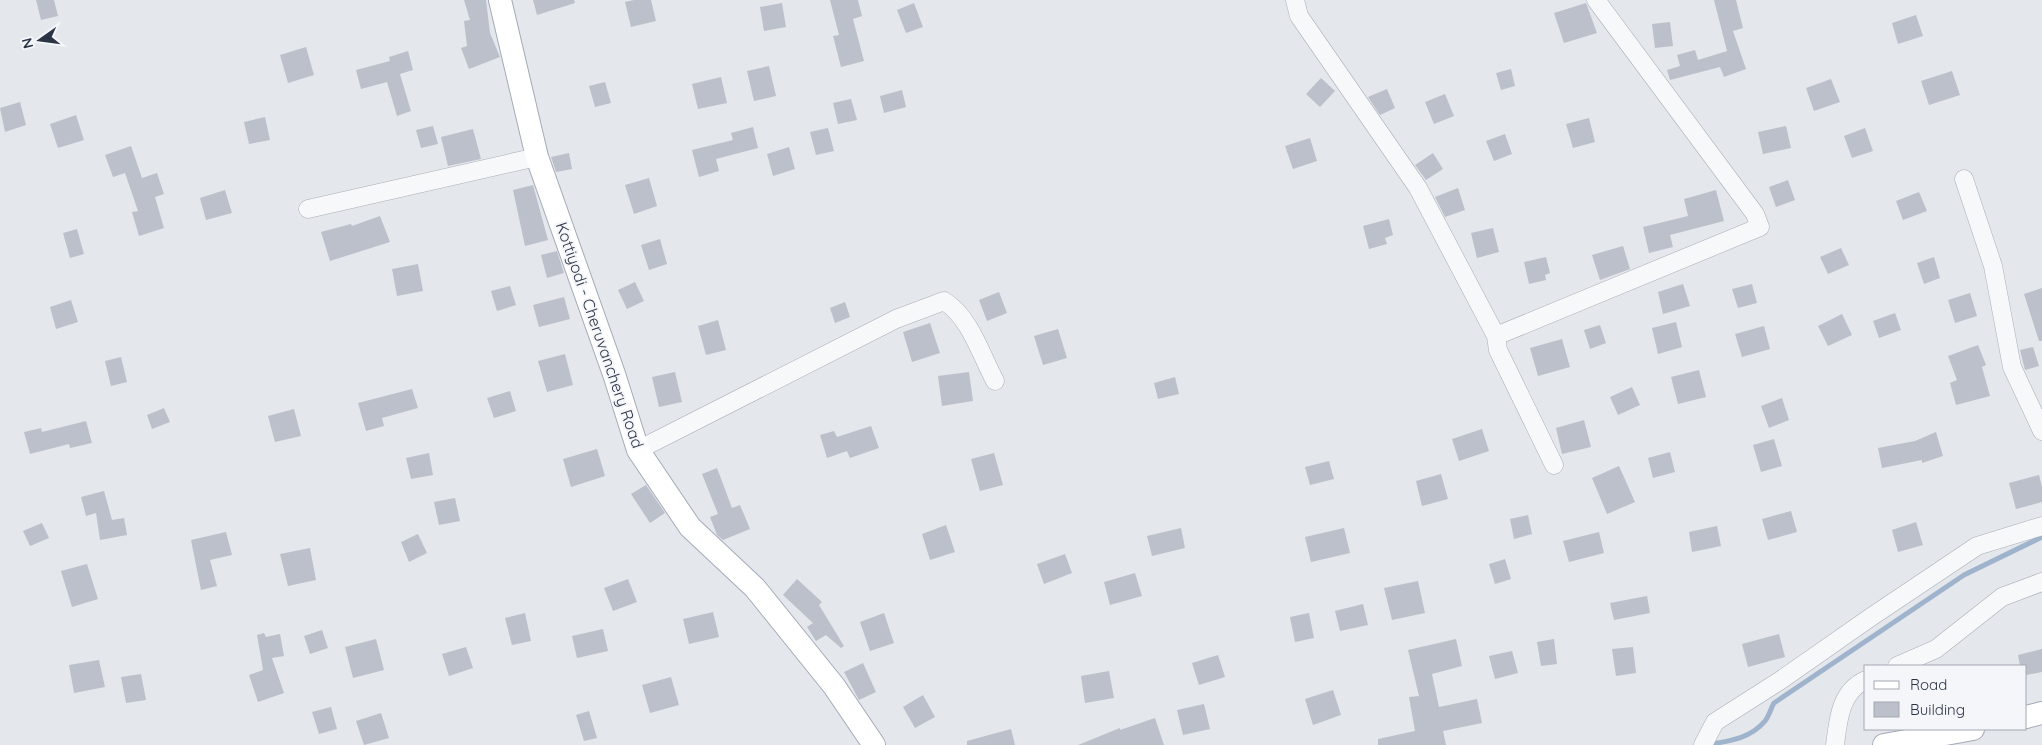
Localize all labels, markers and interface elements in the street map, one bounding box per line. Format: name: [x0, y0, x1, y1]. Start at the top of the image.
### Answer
north arrow: [15, 15, 65, 65]
text: N: [17, 36, 37, 50]
street label: Kottiyodi - Cheruvanchery Road: [552, 219, 648, 451]
legend: [1864, 665, 2027, 730]
text: Road: [1910, 675, 1947, 694]
text: Building: [1910, 700, 1965, 719]

